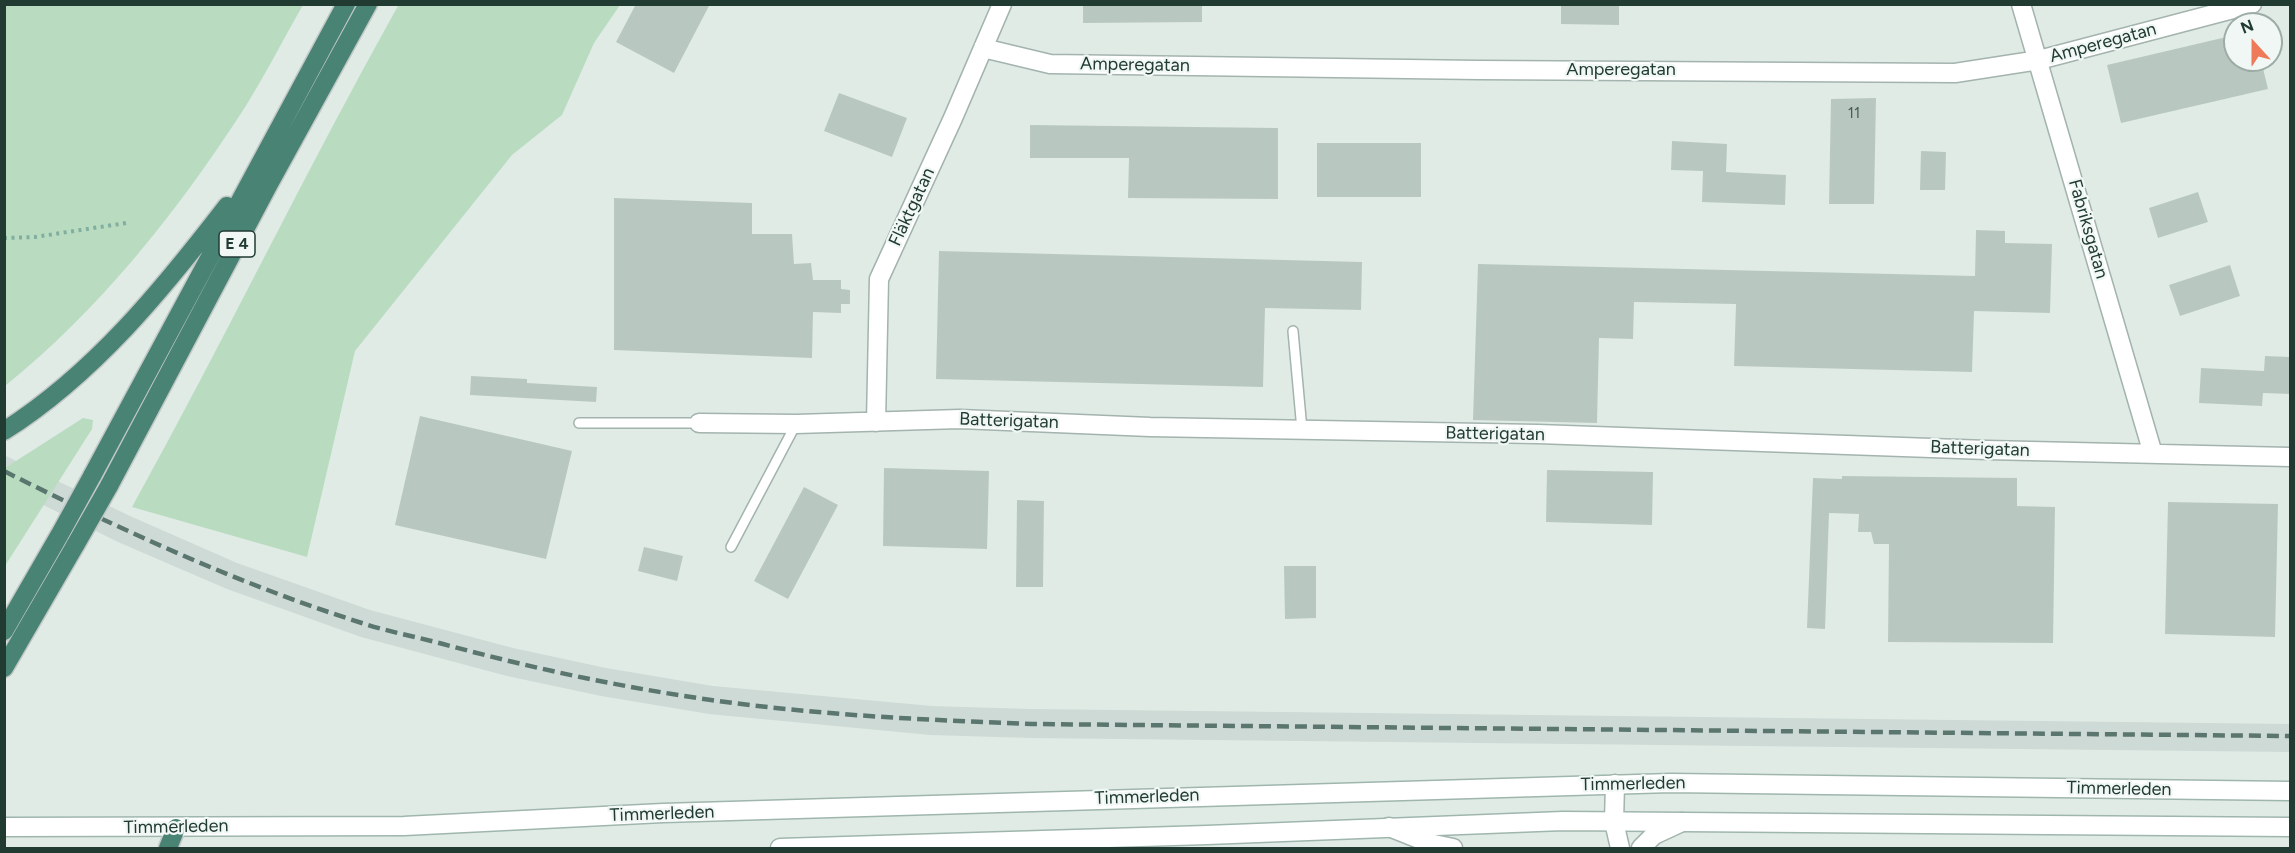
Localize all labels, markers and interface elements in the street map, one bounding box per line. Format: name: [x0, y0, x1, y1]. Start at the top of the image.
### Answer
north arrow: [2223, 12, 2283, 72]
text: N: [2238, 16, 2256, 38]
street label: Amperegatan: [2047, 18, 2159, 68]
street label: Amperegatan: [1080, 53, 1190, 77]
street label: Amperegatan: [1566, 59, 1676, 81]
house number: 11: [1848, 105, 1860, 123]
street label: Fläktgatan: [884, 164, 940, 250]
street label: Fabriksgatan: [2063, 177, 2113, 281]
road number: E 4: [219, 231, 255, 257]
street label: Batterigatan: [959, 408, 1059, 434]
street label: Batterigatan: [1445, 422, 1545, 446]
street label: Batterigatan: [1930, 436, 2030, 462]
street label: Timmerleden: [1580, 772, 1686, 796]
street label: Timmerleden: [2066, 777, 2172, 801]
street label: Timmerleden: [1094, 784, 1200, 810]
street label: Timmerleden: [609, 801, 715, 827]
street label: Timmerleden: [123, 815, 229, 839]

